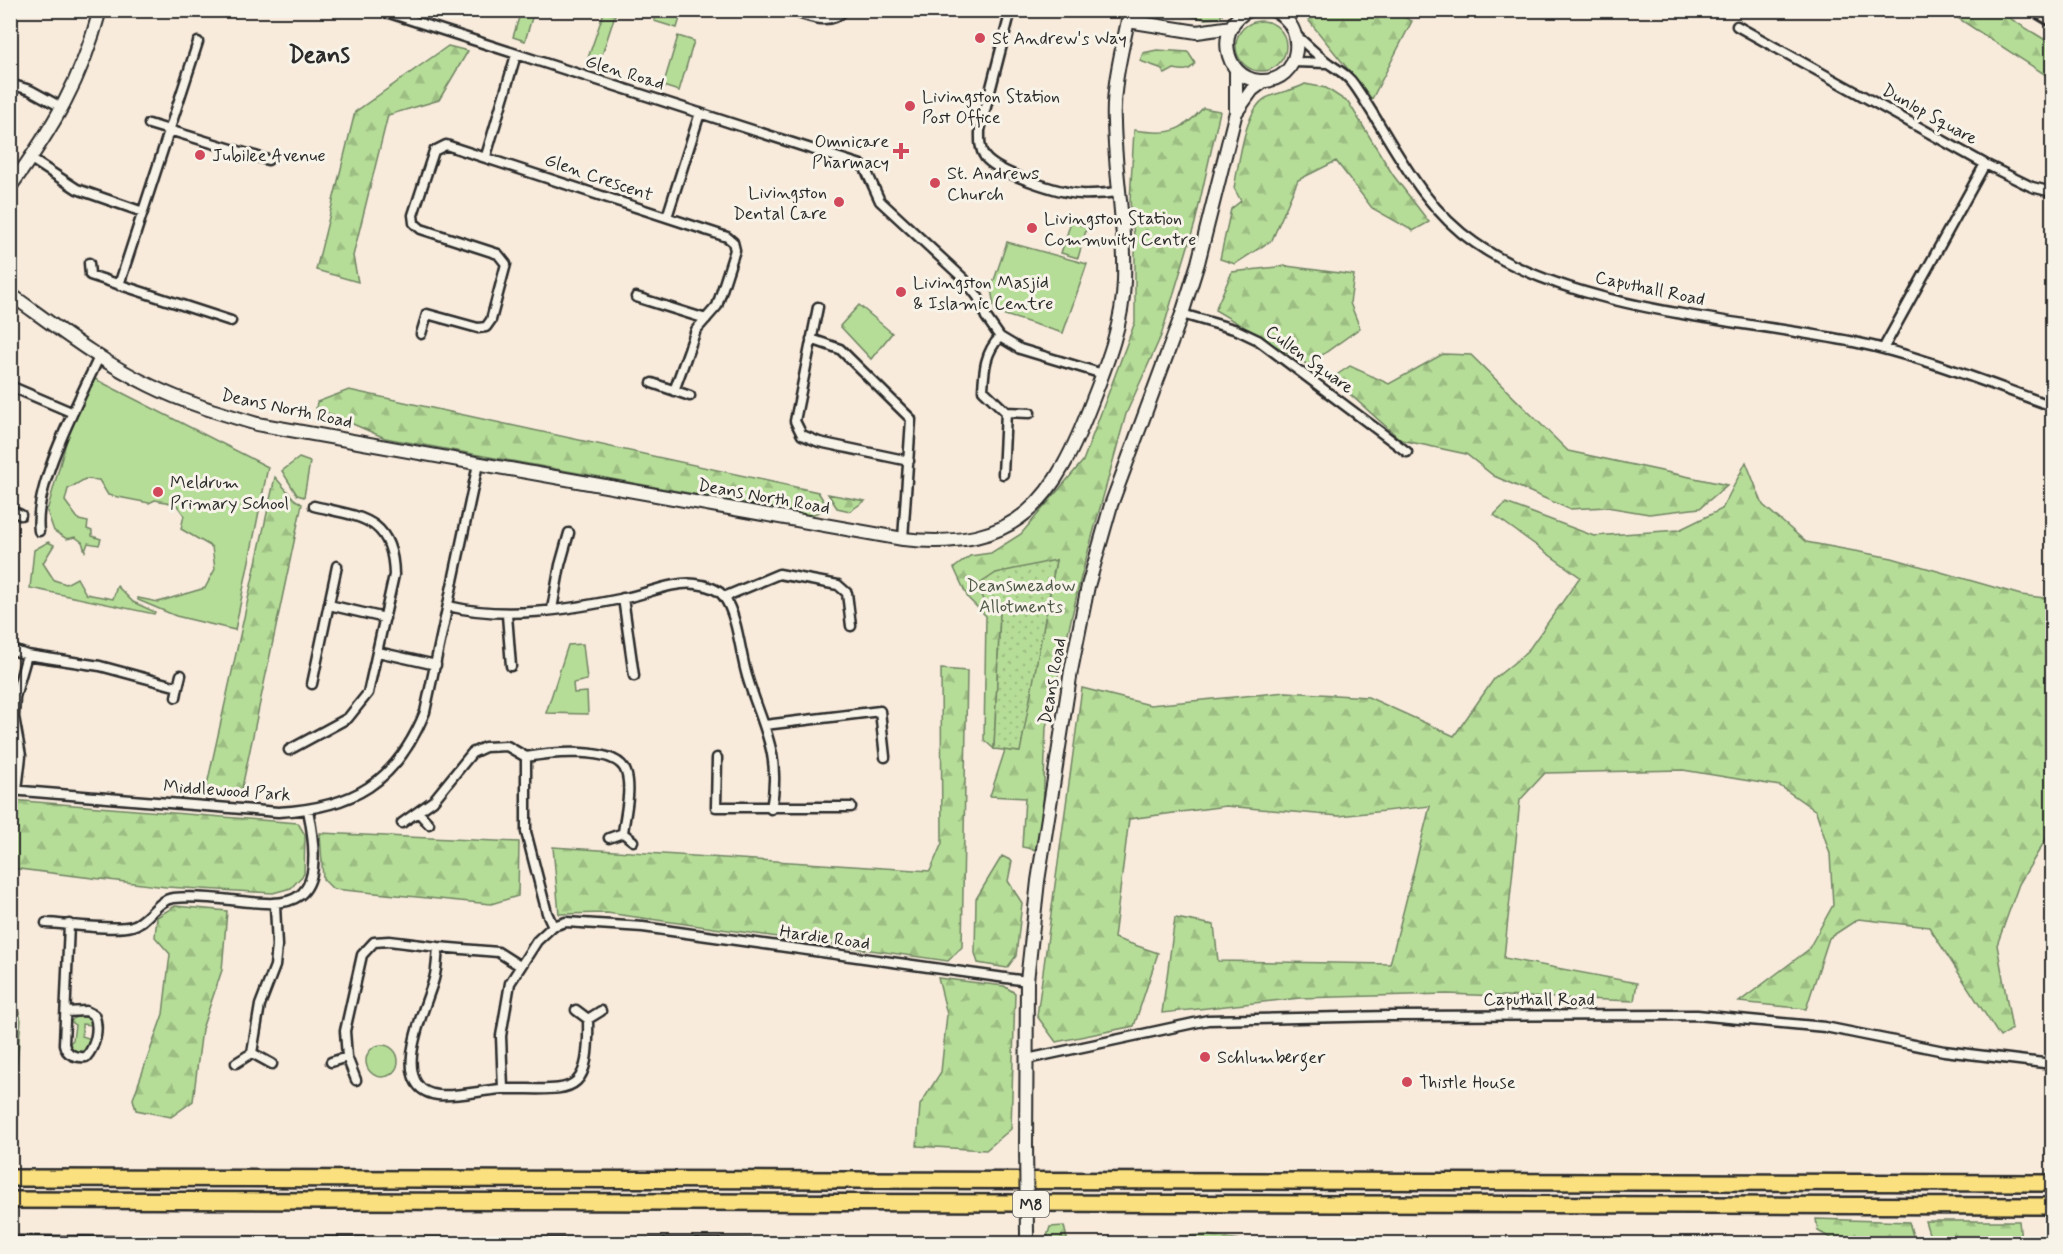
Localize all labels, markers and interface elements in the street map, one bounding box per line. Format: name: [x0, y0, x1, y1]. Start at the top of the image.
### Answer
place label: St Andrew's Way: [992, 27, 1127, 51]
marker: St Andrew's Way: [973, 31, 987, 45]
district label: Deans: [288, 40, 350, 71]
street label: Glen Road: [582, 50, 667, 96]
street label: Dunlop Square: [1877, 79, 1982, 151]
place label: Livingston Station Post Office: [922, 85, 1060, 130]
marker: Livingston Station Post Office: [903, 99, 917, 113]
place label: Omnicare Pharmacy: [812, 130, 889, 175]
place label: Jubilee Avenue: [212, 144, 326, 168]
marker: Omnicare Pharmacy: [894, 144, 908, 158]
marker: Jubilee Avenue: [193, 148, 207, 162]
street label: Glen Crescent: [541, 148, 656, 208]
place label: St. Andrews Church: [947, 162, 1039, 207]
marker: St. Andrews Church: [928, 176, 942, 190]
place label: Livingston Dental Care: [733, 181, 827, 226]
marker: Livingston Dental Care: [832, 195, 846, 209]
place label: Livingston Station Community Centre: [1044, 207, 1196, 252]
marker: Livingston Station Community Centre: [1025, 221, 1039, 235]
street label: Caputhall Road: [1593, 266, 1707, 312]
place label: Livingston Masjid & Islamic Centre: [913, 271, 1053, 316]
marker: Livingston Masjid & Islamic Centre: [894, 285, 908, 299]
street label: Cullen Square: [1260, 320, 1358, 400]
street label: Deans North Road: [219, 383, 355, 435]
place label: Meldrum Primary School: [170, 471, 289, 516]
street label: Deans North Road: [696, 474, 832, 520]
marker: Meldrum Primary School: [151, 485, 165, 499]
park label: Deansmeadow Allotments: [967, 574, 1075, 619]
street label: Deans Road: [1034, 636, 1072, 726]
street label: Middlewood Park: [162, 775, 291, 807]
street label: Hardie Road: [778, 920, 872, 956]
street label: Caputhall Road: [1483, 988, 1595, 1012]
place label: Schlumberger: [1217, 1046, 1326, 1072]
marker: Schlumberger: [1198, 1050, 1212, 1064]
place label: Thistle House: [1419, 1071, 1516, 1095]
marker: Thistle House: [1400, 1075, 1414, 1089]
road number: M8: [1013, 1191, 1049, 1217]

